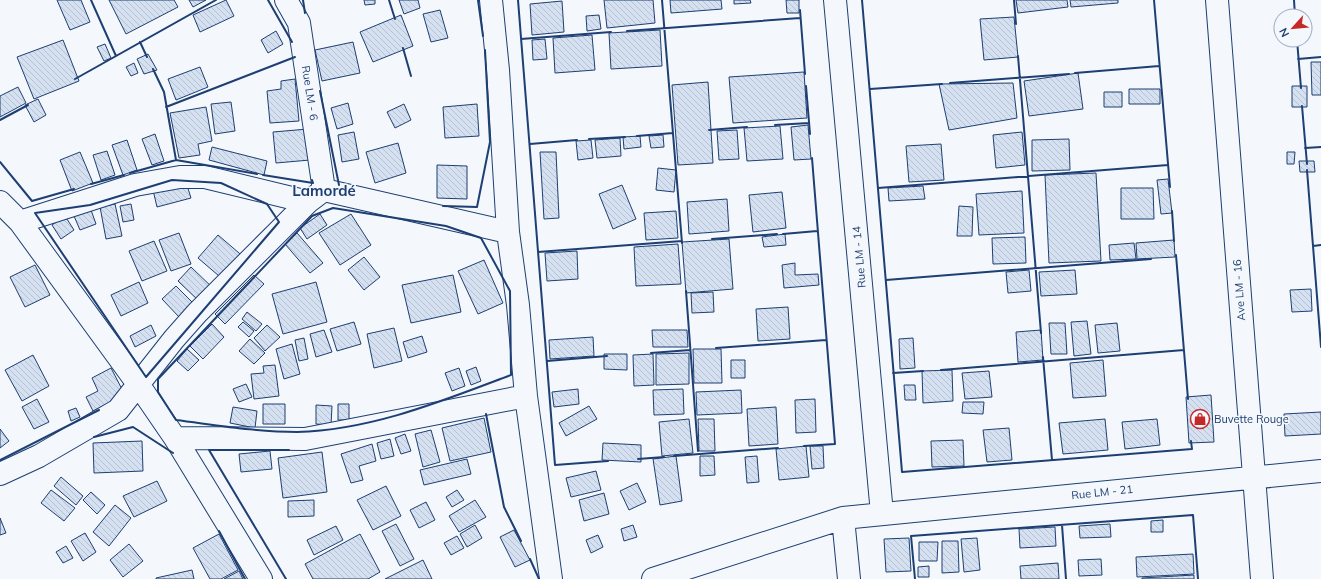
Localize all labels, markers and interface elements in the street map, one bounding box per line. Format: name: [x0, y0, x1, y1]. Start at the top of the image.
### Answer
north arrow: [1273, 8, 1313, 48]
text: N: [1276, 26, 1292, 39]
street label: Rue LM - 6: [299, 65, 321, 122]
district label: Lamordé: [292, 181, 356, 200]
street label: Rue LM - 14: [849, 225, 869, 288]
street label: Ave LM - 16: [1230, 258, 1248, 321]
shop icon: Buvette Rouge: [1189, 408, 1211, 430]
place label: Buvette Rouge: [1214, 412, 1289, 426]
street label: Rue LM - 21: [1070, 482, 1134, 502]

